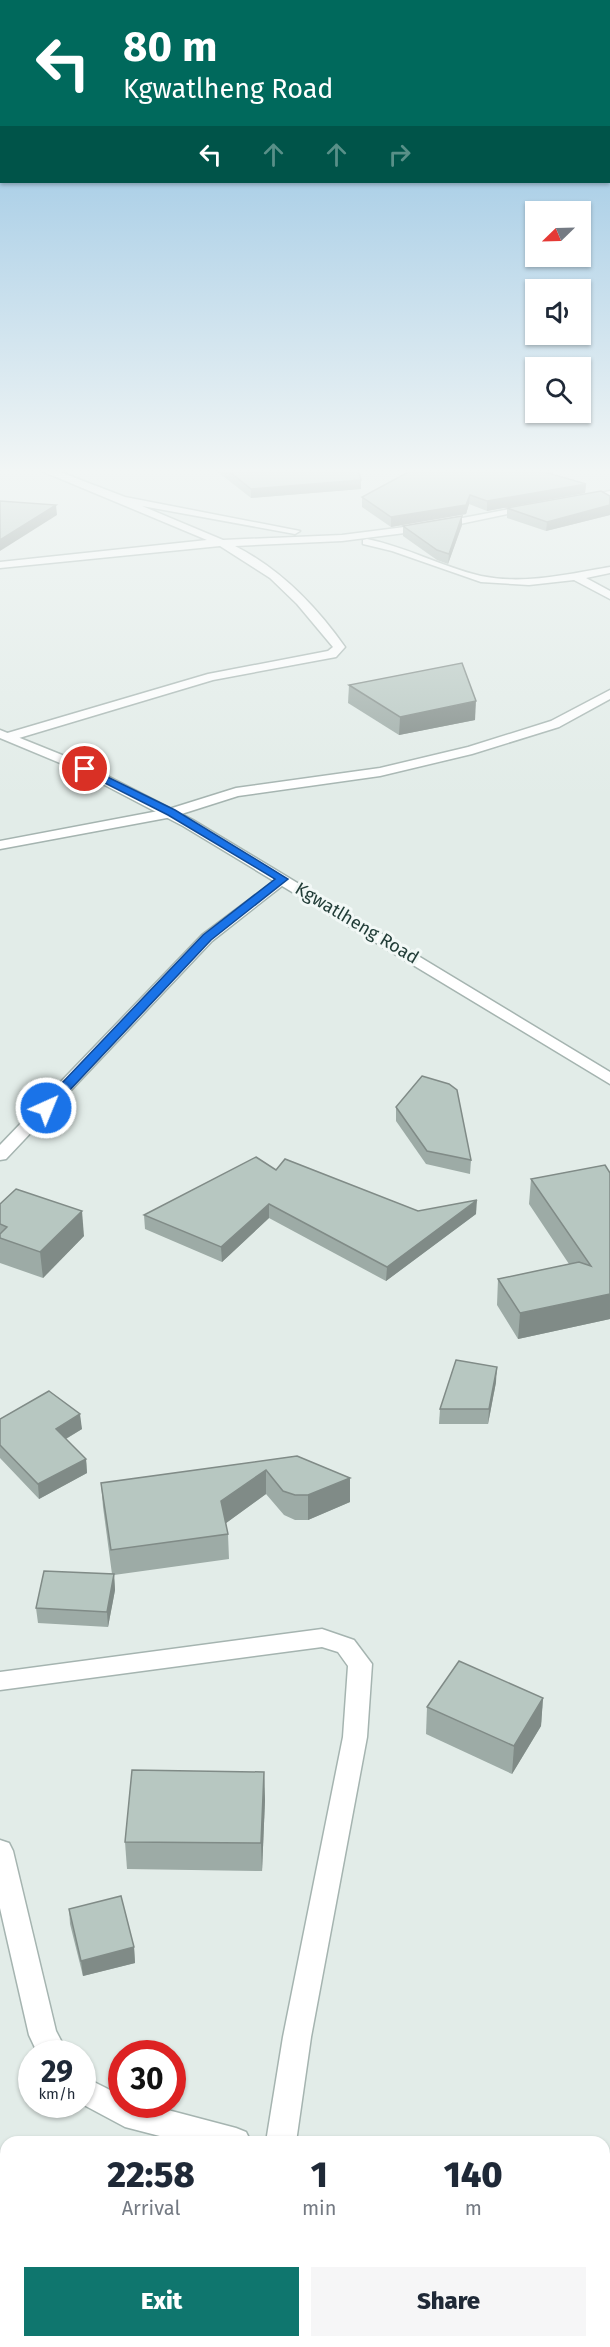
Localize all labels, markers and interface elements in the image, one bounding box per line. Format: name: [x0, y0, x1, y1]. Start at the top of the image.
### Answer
text: 80 m: [123, 22, 217, 72]
icon: left: [24, 24, 102, 102]
text: Kgwatlheng Road: [123, 73, 333, 105]
icon: left: [194, 138, 227, 171]
icon: ahead: [257, 138, 290, 171]
icon: ahead: [320, 138, 353, 171]
icon: right: [383, 138, 416, 171]
north arrow: [525, 201, 591, 267]
map controls: [525, 201, 591, 423]
button: sound: [525, 279, 591, 345]
button: search: [525, 357, 591, 423]
pin: [59, 743, 110, 794]
icon: arrive: [68, 752, 101, 785]
street label: Kgwatlheng Road: [291, 877, 423, 969]
position arrow: [14, 1076, 78, 1140]
speed limit sign: 30: [108, 2040, 186, 2118]
text: 29: [41, 2054, 73, 2090]
text: km/h: [38, 2085, 76, 2103]
text: 22:58: [107, 2153, 195, 2197]
text: 1: [311, 2153, 328, 2197]
text: 140: [444, 2153, 503, 2197]
text: Arrival: [122, 2196, 180, 2220]
text: min: [302, 2196, 336, 2220]
text: m: [465, 2196, 482, 2220]
button: Exit: [24, 2267, 299, 2336]
button: Share: [311, 2267, 586, 2336]

